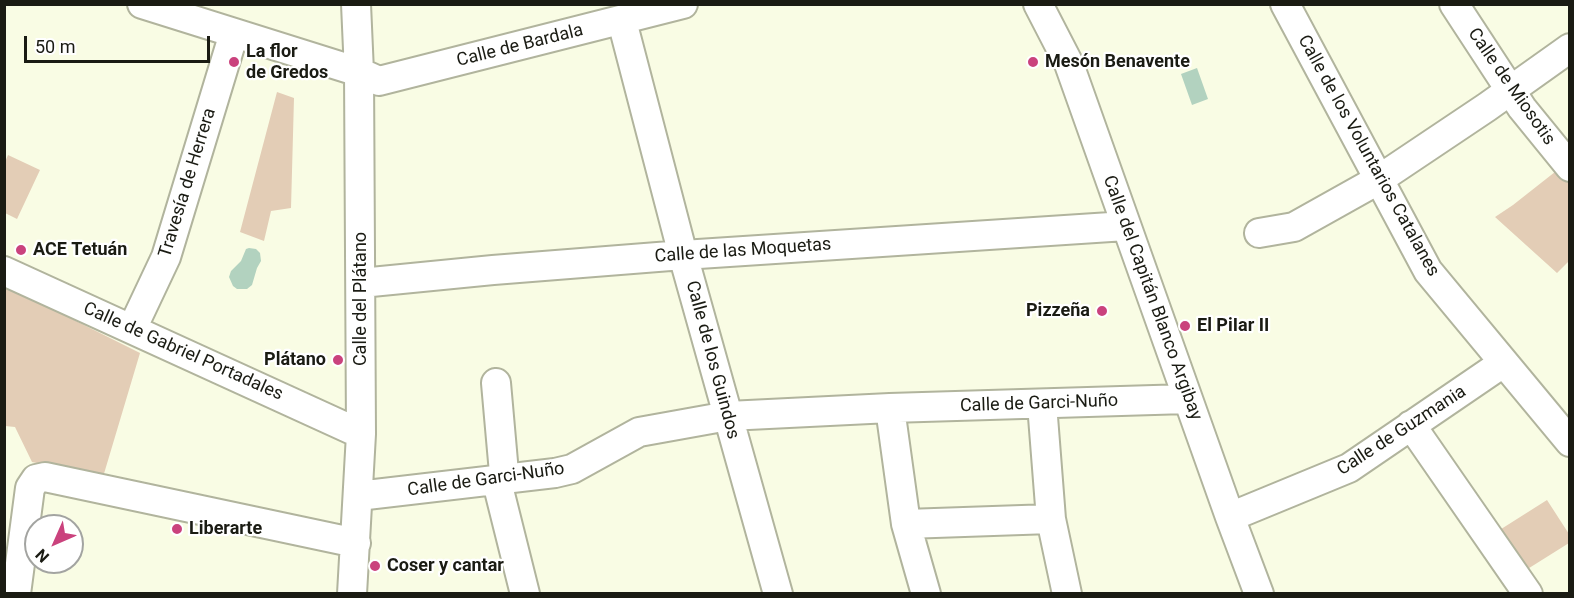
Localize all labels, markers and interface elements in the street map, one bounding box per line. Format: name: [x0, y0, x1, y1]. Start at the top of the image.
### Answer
street label: Calle de Bardala: [455, 20, 585, 72]
scale bar: [27, 24, 213, 62]
street label: Calle de Miosotis: [1463, 24, 1559, 150]
street label: Calle de los Voluntarios Catalanes: [1292, 32, 1444, 280]
text: 50 m: [35, 36, 75, 57]
place label: La flor de Gredos: [246, 41, 328, 84]
place label: Mesón Benavente: [1045, 51, 1190, 73]
marker: La flor de Gredos: [227, 55, 241, 69]
marker: Mesón Benavente: [1026, 55, 1040, 69]
street label: Travesía de Herrera: [155, 106, 221, 260]
street label: Calle del Capitán Blanco Argibay: [1098, 173, 1206, 423]
street label: Calle del Plátano: [350, 232, 372, 366]
street label: Calle de las Moquetas: [654, 234, 832, 268]
place label: ACE Tetuán: [33, 239, 127, 261]
marker: ACE Tetuán: [14, 243, 28, 257]
street label: Calle de los Guindos: [680, 278, 744, 442]
street label: Calle de Gabriel Portadales: [80, 298, 286, 406]
place label: Pizzeña: [1026, 300, 1090, 322]
marker: Pizzeña: [1095, 304, 1109, 318]
place label: El PiIar II: [1197, 315, 1269, 337]
marker: El PiIar II: [1178, 319, 1192, 333]
place label: Plátano: [264, 349, 326, 371]
marker: Plátano: [331, 353, 345, 367]
street label: Calle de Guzmania: [1334, 381, 1470, 481]
street label: Calle de Garci-Nuño: [960, 390, 1118, 418]
street label: Calle de Garci-Nuño: [406, 458, 566, 502]
north arrow: [24, 514, 84, 574]
place label: Liberarte: [189, 518, 262, 540]
marker: Liberarte: [170, 522, 184, 536]
text: N: [32, 545, 53, 566]
place label: Coser y cantar: [387, 555, 504, 577]
marker: Coser y cantar: [368, 559, 382, 573]

